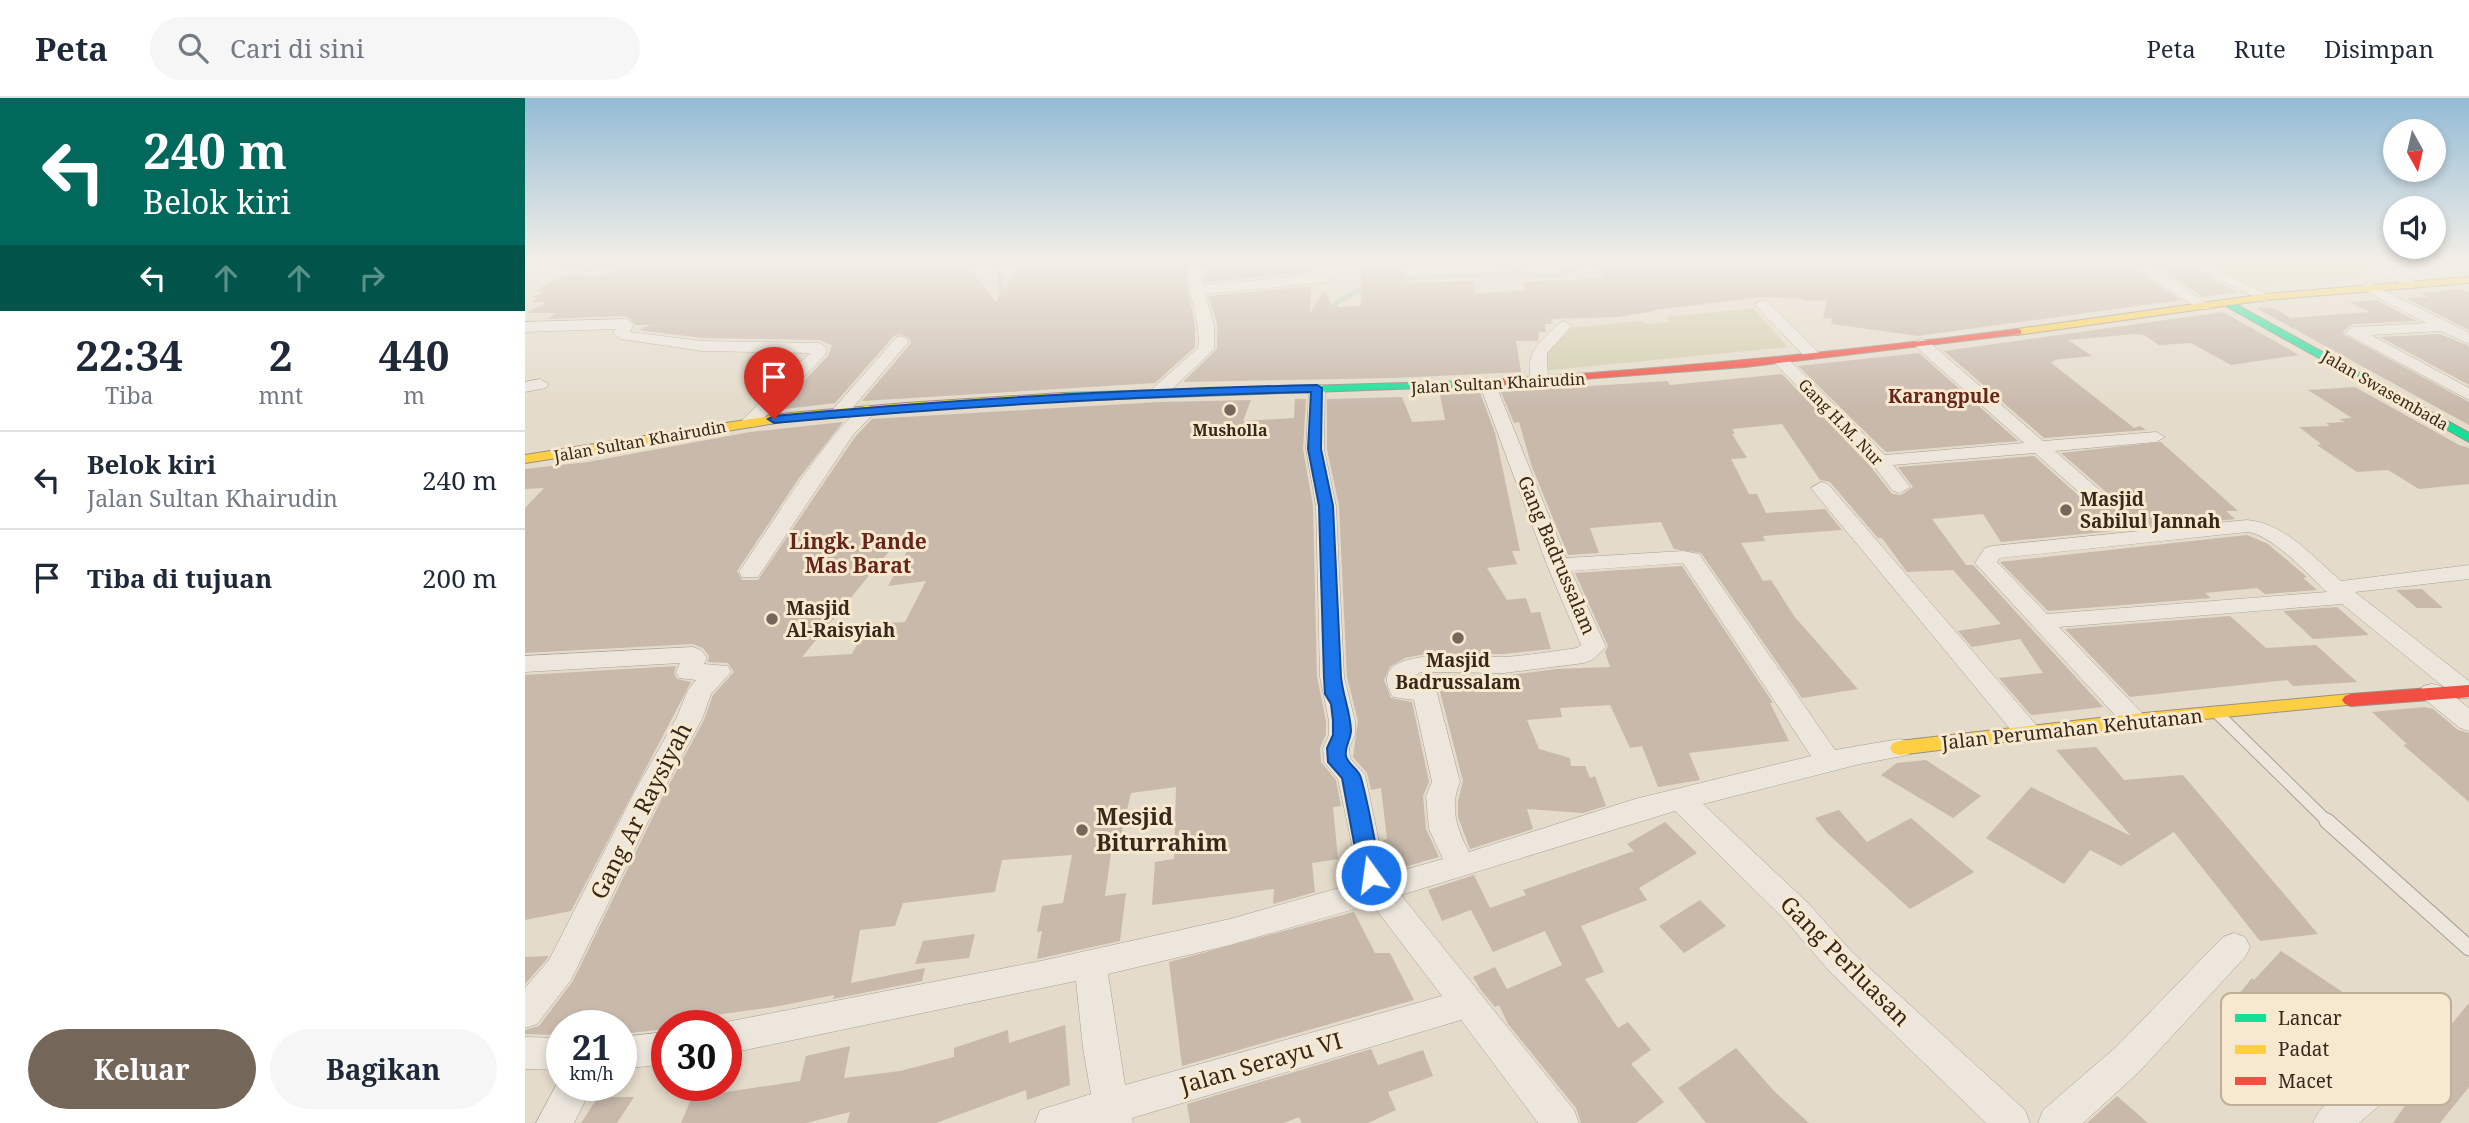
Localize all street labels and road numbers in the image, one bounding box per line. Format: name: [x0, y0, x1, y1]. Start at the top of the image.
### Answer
street label: Jalan Swasembada: [2317, 344, 2452, 435]
street label: Jalan Sultan Khairudin: [1409, 367, 1586, 399]
street label: Gang H.M. Nur: [1794, 374, 1889, 471]
street label: Jalan Sultan Khairudin: [551, 415, 728, 467]
street label: Gang Badrussalam: [1512, 472, 1602, 638]
street label: Jalan Perumahan Kehutanan: [1939, 702, 2204, 756]
street label: Gang Ar Raysiyah: [582, 717, 699, 904]
street label: Gang Perluasan: [1773, 888, 1918, 1033]
street label: Jalan Serayu VI: [1175, 1024, 1346, 1101]

